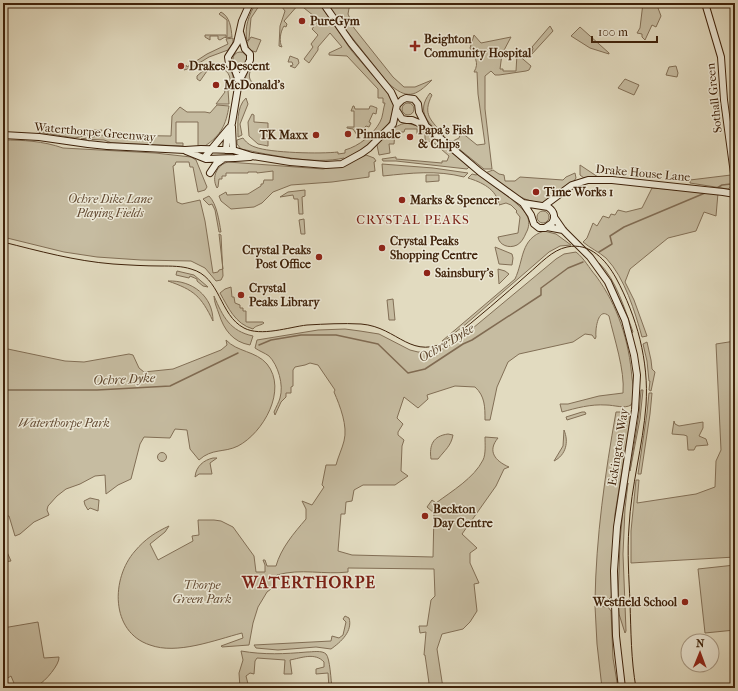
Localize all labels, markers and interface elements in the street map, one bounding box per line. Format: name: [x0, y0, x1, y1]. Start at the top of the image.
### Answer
place label: PureGym: [310, 14, 361, 29]
marker: PureGym: [297, 16, 307, 26]
scale bar: [592, 18, 657, 44]
text: 100 m: [598, 25, 628, 39]
place label: Beighton Community Hospital: [424, 32, 532, 61]
marker: Beighton Community Hospital: [409, 40, 421, 52]
place label: Drakes Descent: [189, 59, 270, 73]
marker: Drakes Descent: [176, 61, 186, 71]
street label: Sothall Green: [703, 62, 725, 134]
place label: McDonald's: [223, 78, 285, 92]
marker: McDonald's: [211, 80, 221, 90]
street label: Waterthorpe Greenway: [33, 120, 157, 144]
place label: Papa's Fish & Chips: [418, 123, 473, 152]
place label: Pinnacle: [356, 127, 401, 141]
place label: TK Maxx: [259, 128, 309, 142]
marker: Pinnacle: [343, 129, 353, 139]
marker: TK Maxx: [311, 130, 321, 140]
marker: Papa's Fish & Chips: [405, 132, 415, 142]
street label: Drake House Lane: [595, 162, 691, 184]
place label: Time Works 1: [543, 185, 613, 199]
marker: Time Works 1: [531, 187, 541, 197]
park label: Ochre Dike Lane Playing Fields: [68, 192, 153, 220]
place label: Marks & Spencer: [409, 193, 500, 208]
marker: Marks & Spencer: [397, 195, 407, 205]
district label: CRYSTAL PEAKS: [356, 212, 470, 227]
place label: Crystal Peaks Shopping Centre: [390, 234, 478, 263]
place label: Crystal Peaks Post Office: [242, 243, 312, 271]
marker: Crystal Peaks Shopping Centre: [377, 243, 387, 253]
marker: Crystal Peaks Post Office: [314, 252, 324, 262]
place label: Sainsbury's: [435, 266, 494, 281]
marker: Sainsbury's: [422, 268, 432, 278]
place label: Crystal Peaks Library: [249, 281, 320, 310]
marker: Crystal Peaks Library: [236, 290, 246, 300]
water label: Ochre Dyke: [415, 320, 477, 365]
water label: Ochre Dyke: [93, 370, 156, 388]
street label: Eckington Way: [605, 407, 631, 487]
park label: Waterthorpe Park: [18, 416, 110, 430]
place label: Beckton Day Centre: [433, 502, 493, 531]
marker: Beckton Day Centre: [420, 511, 430, 521]
district label: WATERTHORPE: [241, 573, 376, 592]
park label: Thorpe Green Park: [173, 578, 231, 606]
place label: Westfield School: [592, 595, 678, 609]
marker: Westfield School: [680, 597, 690, 607]
north arrow: [680, 633, 720, 673]
text: N: [696, 637, 705, 650]

